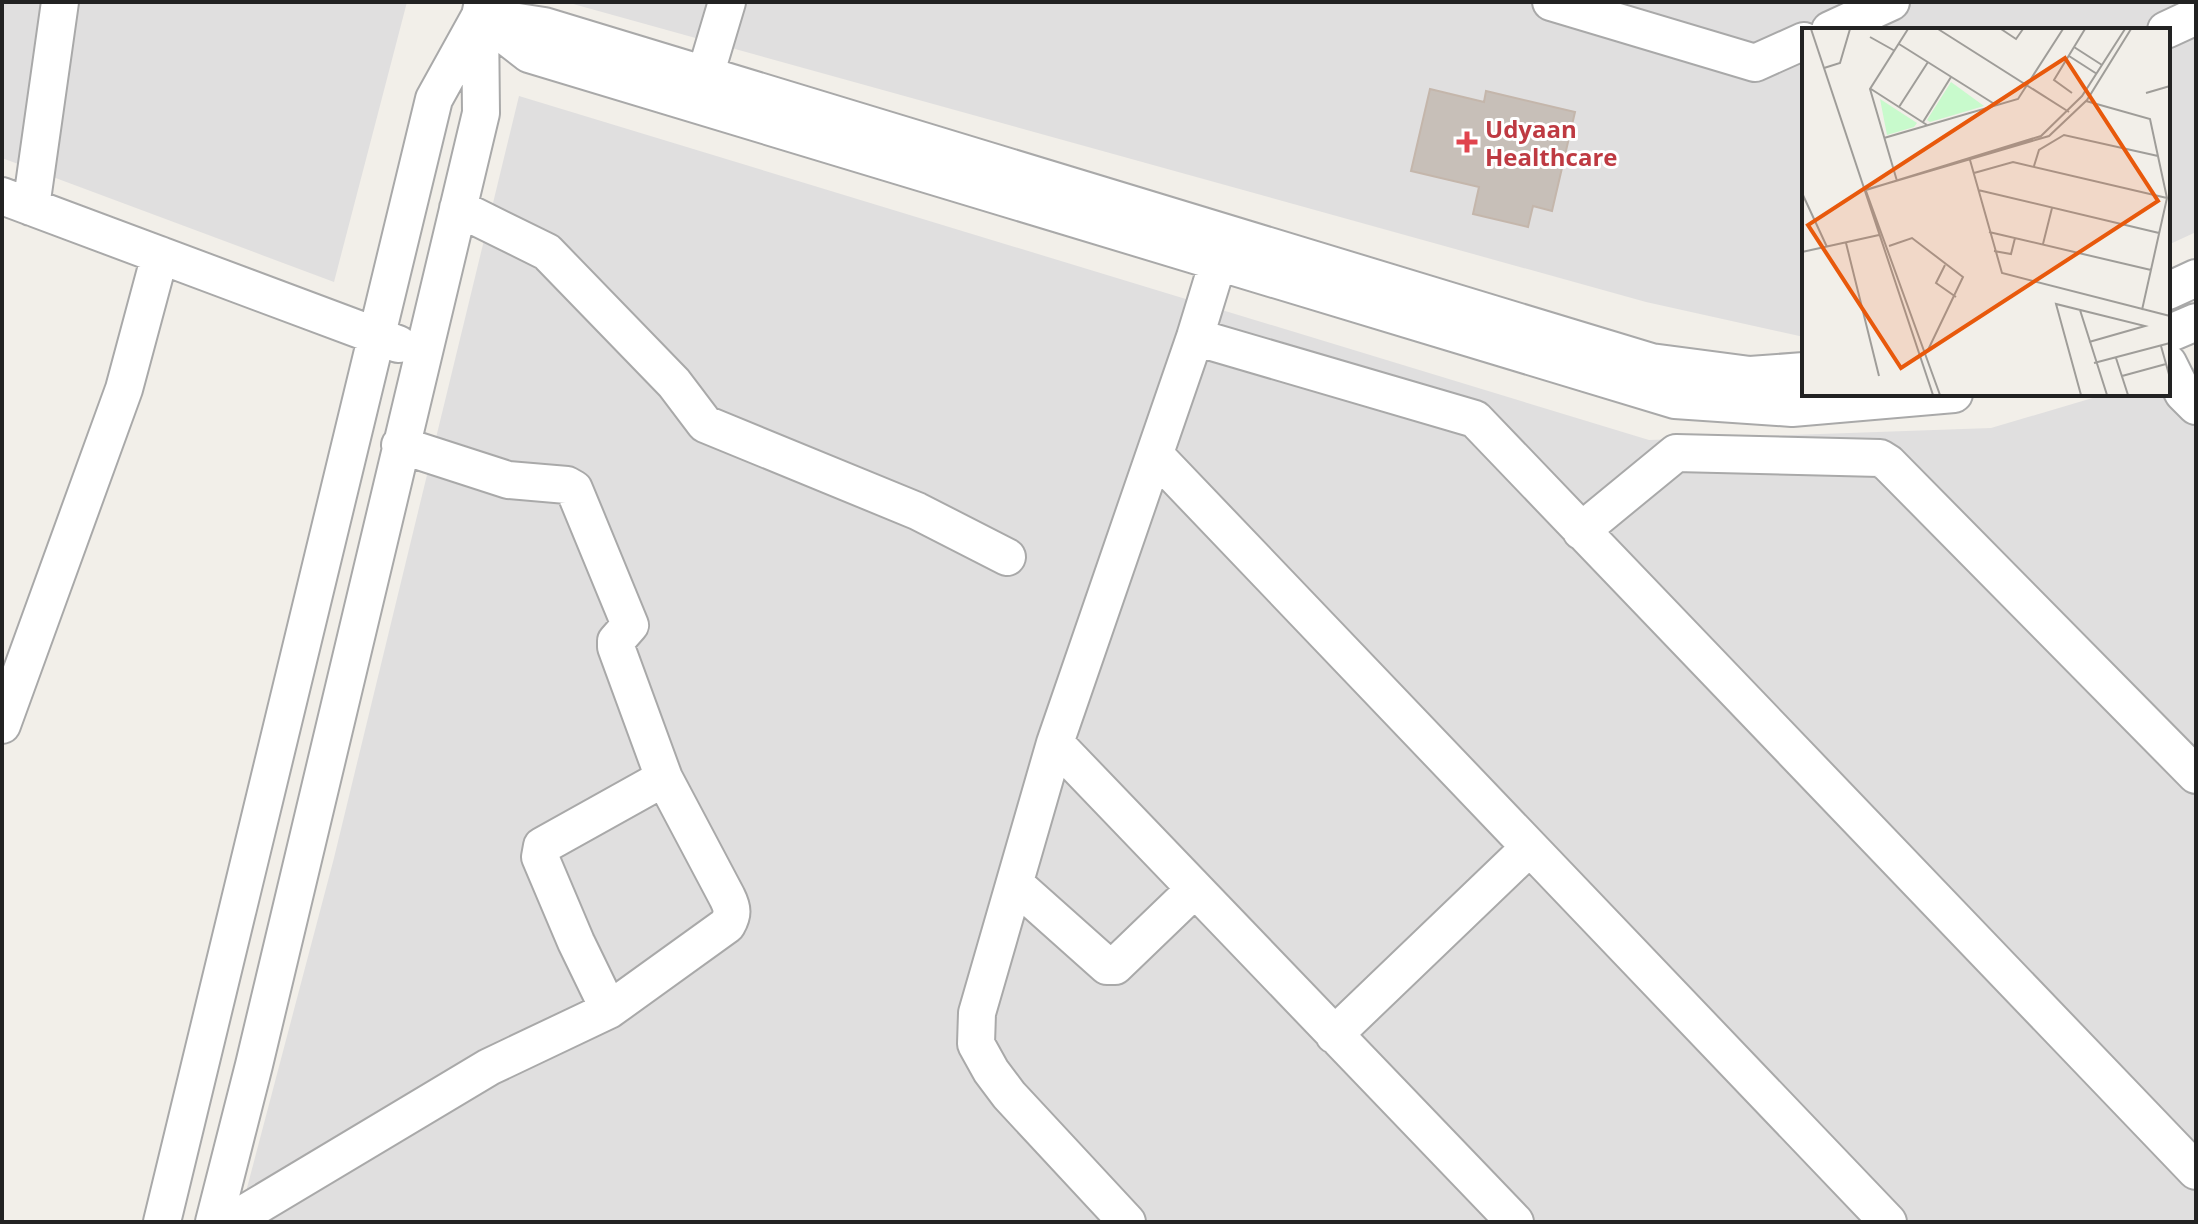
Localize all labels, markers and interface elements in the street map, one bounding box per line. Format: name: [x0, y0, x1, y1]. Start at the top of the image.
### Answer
inset map: [1802, 28, 2170, 396]
place label: Udyaan Healthcare: [1485, 112, 1617, 173]
marker: Udyaan Healthcare: [1456, 131, 1478, 153]

